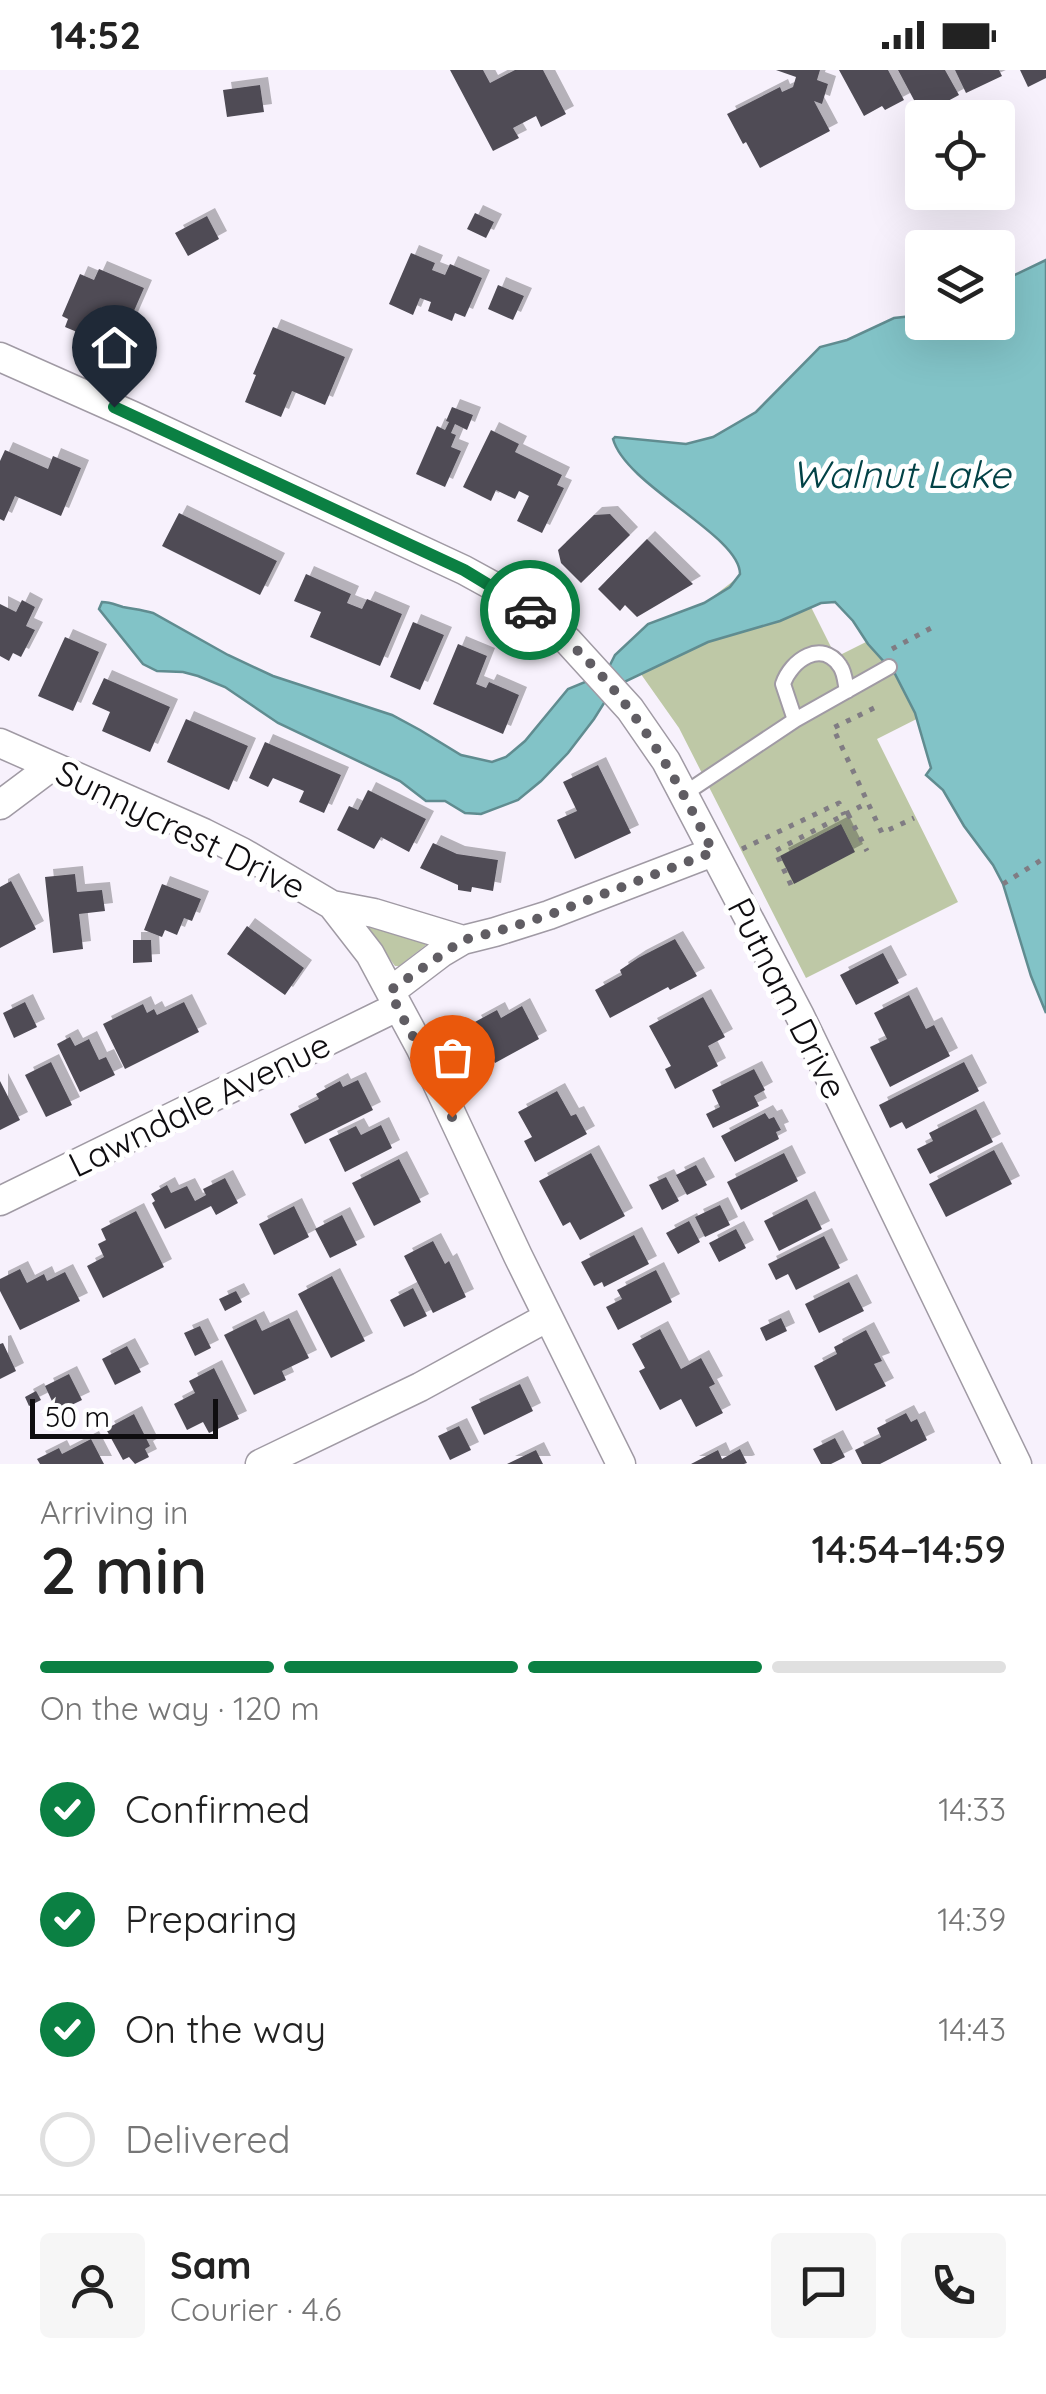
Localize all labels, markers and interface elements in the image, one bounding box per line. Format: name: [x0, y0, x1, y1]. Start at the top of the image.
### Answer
text: 14:52: [50, 11, 141, 59]
map controls: [905, 100, 1015, 340]
button: locate: [905, 100, 1015, 210]
button: layers: [905, 230, 1015, 340]
pin: [72, 305, 157, 408]
icon: home: [87, 320, 142, 375]
water label: Walnut Lake: [791, 450, 1012, 498]
courier: [480, 560, 580, 660]
icon: car: [503, 583, 558, 638]
street label: Sunnycrest Drive: [49, 750, 313, 908]
street label: Putnam Drive: [719, 890, 857, 1106]
pin: [410, 1015, 495, 1118]
street label: Lawndale Avenue: [61, 1022, 337, 1186]
icon: bag: [425, 1030, 480, 1085]
scale bar: [30, 1394, 218, 1438]
text: 50 m: [45, 1399, 110, 1434]
text: Arriving in: [40, 1492, 189, 1532]
text: 14:54–14:59: [812, 1525, 1006, 1573]
text: 2 min: [40, 1529, 208, 1610]
text: On the way · 120 m: [40, 1688, 320, 1728]
icon: check: [40, 1782, 95, 1837]
text: Confirmed: [125, 1785, 310, 1833]
text: 14:33: [938, 1789, 1006, 1829]
icon: check: [40, 1892, 95, 1947]
text: Preparing: [125, 1895, 297, 1943]
text: 14:39: [937, 1899, 1006, 1939]
icon: check: [40, 2002, 95, 2057]
text: On the way: [125, 2005, 326, 2053]
text: 14:43: [938, 2009, 1006, 2049]
text: Delivered: [125, 2115, 291, 2163]
button: person: [40, 2233, 145, 2338]
button: chat: [771, 2233, 876, 2338]
button: phone: [901, 2233, 1006, 2338]
text: Sam: [170, 2241, 252, 2289]
text: Courier · 4.6: [170, 2289, 342, 2329]

